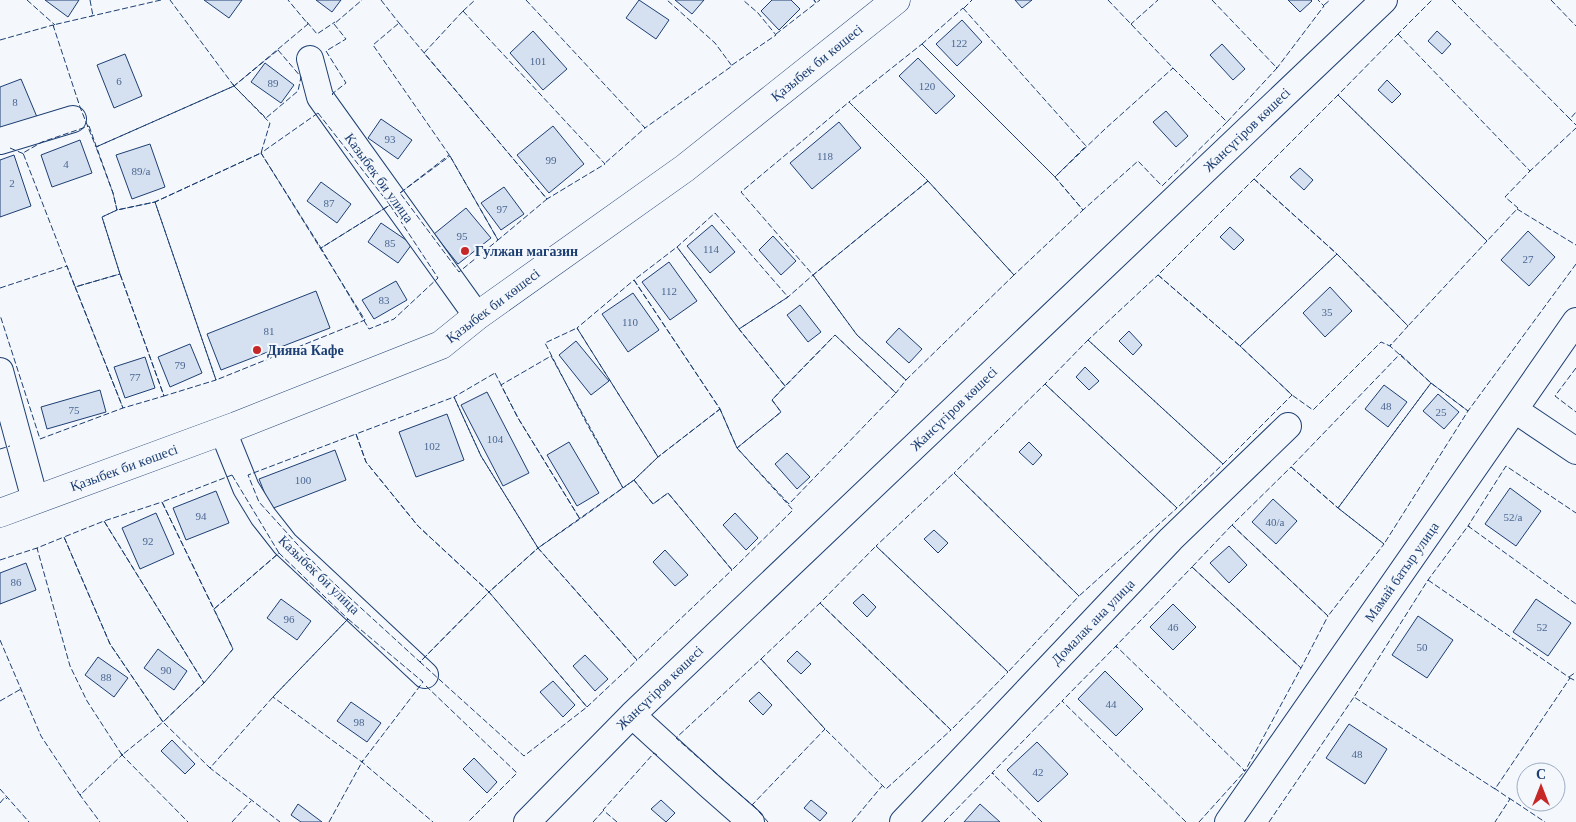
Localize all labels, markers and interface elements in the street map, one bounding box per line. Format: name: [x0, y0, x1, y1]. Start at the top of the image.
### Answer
street label: Қазыбек би көшесі: [768, 21, 866, 104]
house number: 122: [951, 37, 967, 49]
house number: 101: [530, 55, 546, 67]
house number: 6: [116, 75, 122, 87]
house number: 89: [268, 77, 279, 89]
house number: 120: [919, 80, 936, 92]
street label: Жансүгіров көшесі: [1201, 85, 1293, 175]
house number: 8: [12, 96, 18, 108]
street label: Казыбек би улица: [342, 131, 417, 226]
house number: 93: [385, 133, 396, 145]
house number: 118: [817, 150, 834, 162]
house number: 99: [546, 154, 557, 166]
house number: 4: [63, 158, 69, 170]
house number: 89/а: [132, 165, 151, 177]
house number: 2: [9, 177, 15, 189]
house number: 87: [324, 197, 335, 209]
house number: 97: [497, 203, 508, 215]
house number: 95: [457, 230, 468, 242]
house number: 85: [385, 237, 396, 249]
house number: 114: [703, 243, 720, 255]
place label: Гулжан магазин: [475, 244, 578, 259]
marker: Гулжан магазин: [459, 245, 471, 257]
house number: 27: [1523, 253, 1534, 265]
street label: Қазыбек би көшесі: [443, 266, 543, 346]
house number: 112: [661, 285, 677, 297]
house number: 83: [379, 294, 390, 306]
house number: 35: [1322, 306, 1333, 318]
house number: 110: [622, 316, 639, 328]
house number: 81: [264, 325, 275, 337]
place label: Дияна Кафе: [267, 343, 344, 358]
marker: Дияна Кафе: [251, 344, 263, 356]
house number: 79: [175, 359, 186, 371]
street label: Жансүгіров көшесі: [908, 364, 1000, 454]
house number: 77: [130, 371, 141, 383]
house number: 48: [1381, 400, 1392, 412]
house number: 75: [69, 404, 80, 416]
house number: 25: [1436, 406, 1447, 418]
house number: 104: [487, 433, 504, 445]
house number: 102: [424, 440, 440, 452]
street label: Қазыбек би көшесі: [68, 442, 180, 494]
house number: 100: [295, 474, 312, 486]
house number: 94: [196, 510, 207, 522]
house number: 52/а: [1504, 511, 1523, 523]
house number: 40/а: [1266, 516, 1285, 528]
street label: Мамай батыр улица: [1362, 519, 1442, 625]
street label: Казыбек би улица: [276, 533, 363, 618]
house number: 92: [143, 535, 154, 547]
house number: 86: [11, 576, 22, 588]
street label: Домалак ана улица: [1048, 576, 1138, 668]
house number: 96: [284, 613, 295, 625]
house number: 46: [1168, 621, 1179, 633]
house number: 52: [1537, 621, 1548, 633]
house number: 50: [1417, 641, 1428, 653]
street label: Жансүгіров көшесі: [614, 643, 706, 733]
house number: 90: [161, 664, 172, 676]
house number: 88: [101, 671, 112, 683]
house number: 44: [1106, 698, 1117, 710]
house number: 98: [354, 716, 365, 728]
house number: 48: [1352, 748, 1363, 760]
north arrow: [1516, 762, 1566, 812]
house number: 42: [1033, 766, 1044, 778]
text: С: [1536, 767, 1546, 782]

